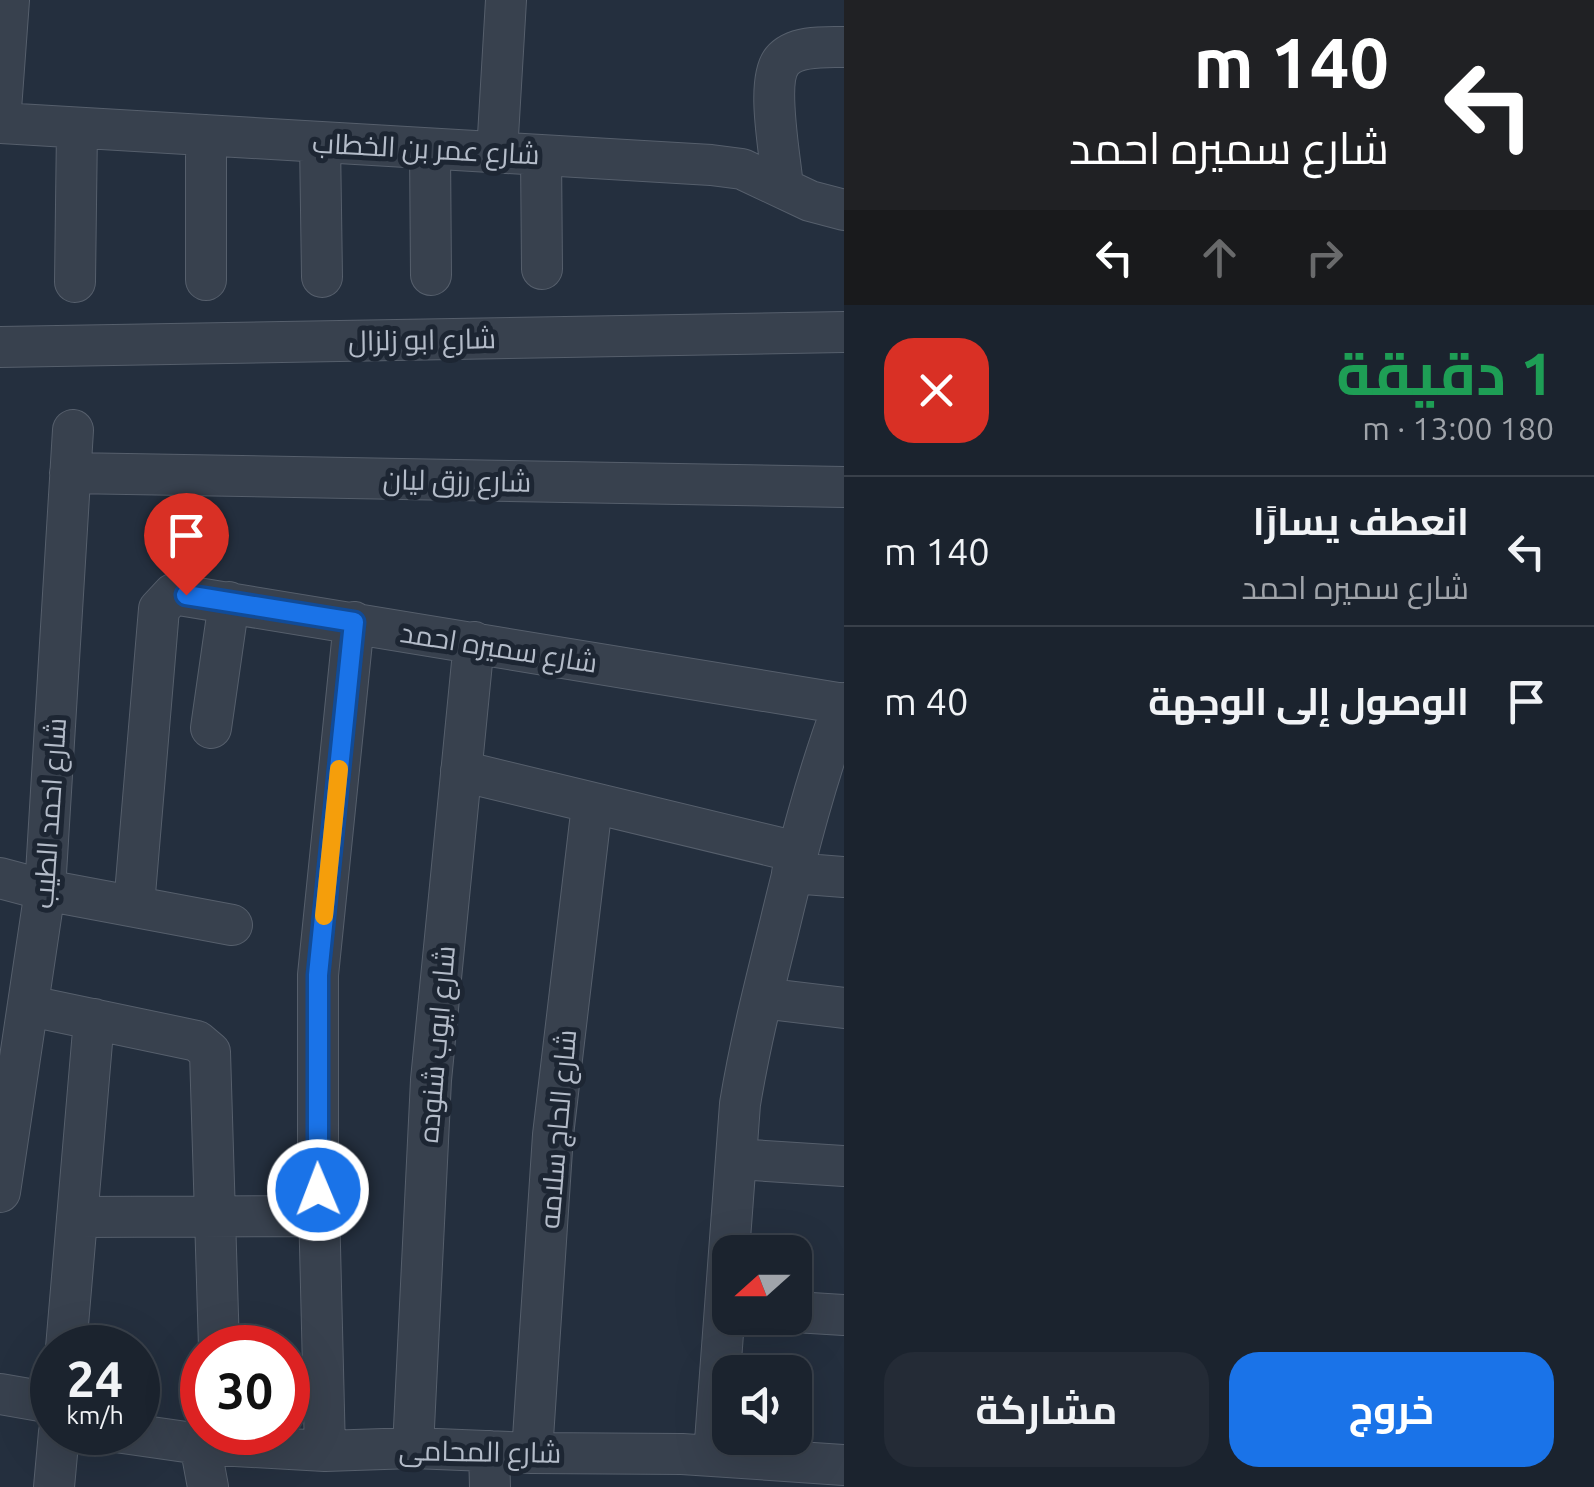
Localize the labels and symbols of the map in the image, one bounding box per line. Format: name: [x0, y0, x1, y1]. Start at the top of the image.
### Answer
street label: شارع عمر بن الخطاب: [311, 127, 541, 173]
street label: شارع ابو زلزال: [348, 322, 496, 360]
street label: شارع رزق ليان: [382, 463, 532, 501]
pin: [144, 493, 229, 596]
street label: شارع سميره احمد: [398, 616, 600, 682]
street label: شارع احمد الطيب: [27, 716, 75, 910]
street label: شارع ايوب شنوده: [412, 944, 464, 1144]
street label: شارع الحاج سلامه: [533, 1028, 585, 1230]
position arrow: [266, 1138, 370, 1242]
north arrow: [712, 1235, 812, 1335]
speed limit sign: 30: [180, 1325, 310, 1455]
street label: شارع المحامى: [398, 1434, 562, 1472]

